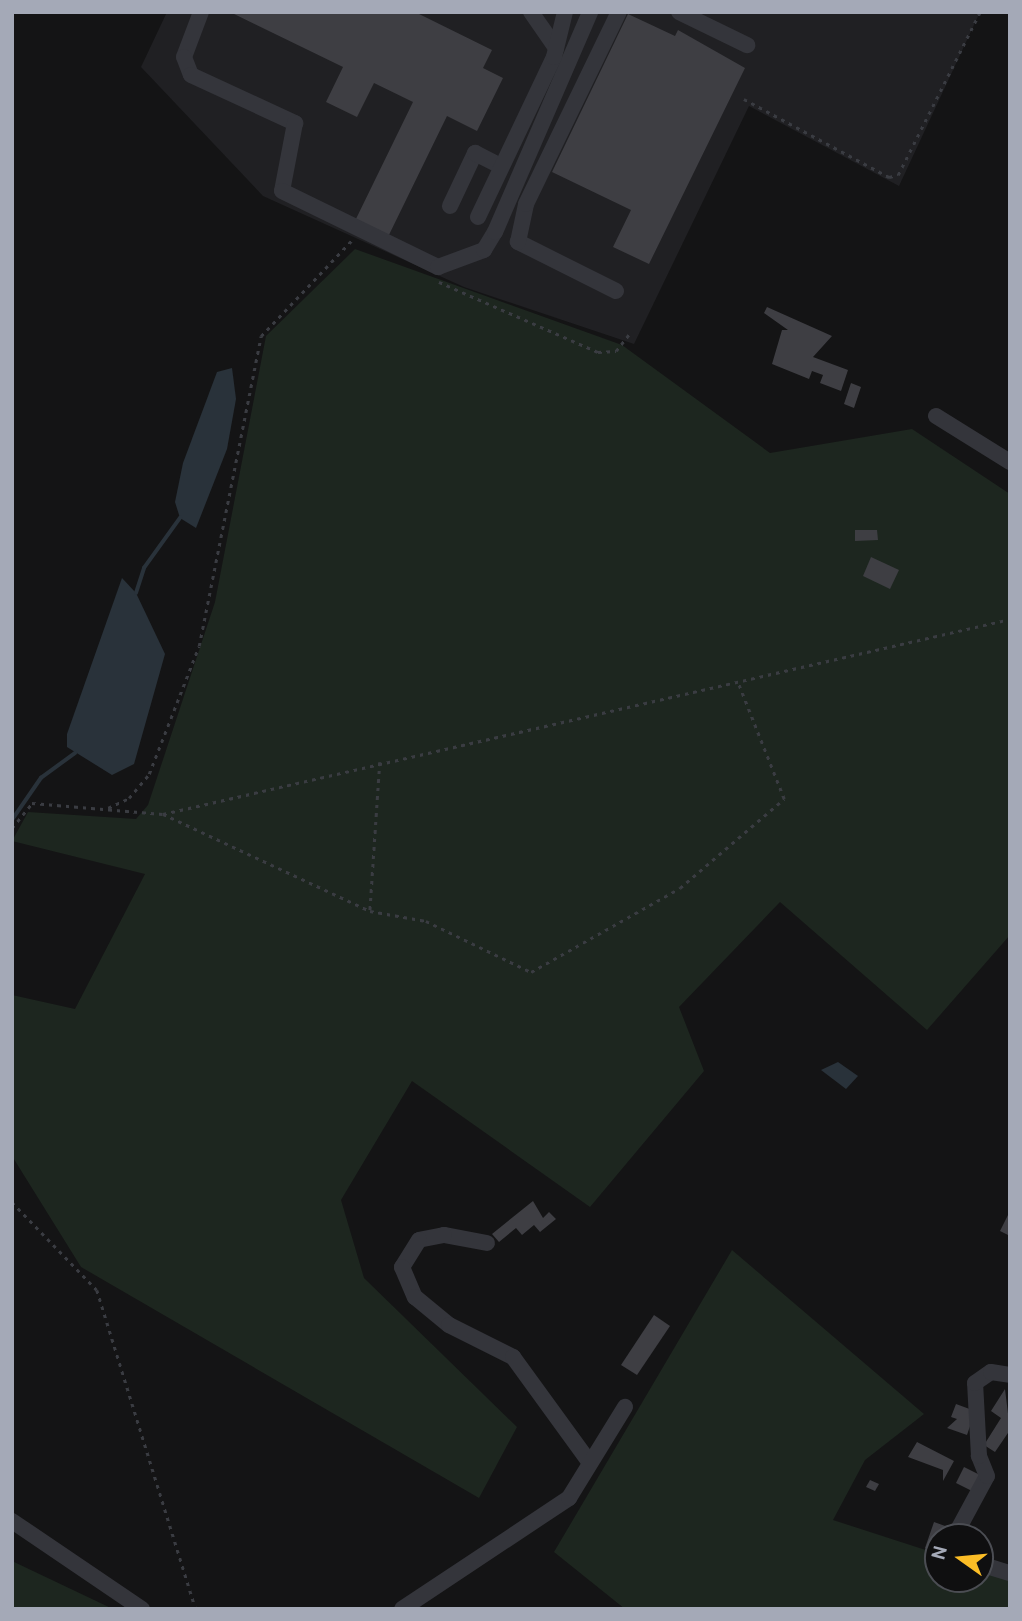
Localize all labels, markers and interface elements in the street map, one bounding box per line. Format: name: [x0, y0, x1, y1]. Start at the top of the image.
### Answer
north arrow: [924, 1523, 994, 1593]
text: N: [927, 1543, 954, 1563]

